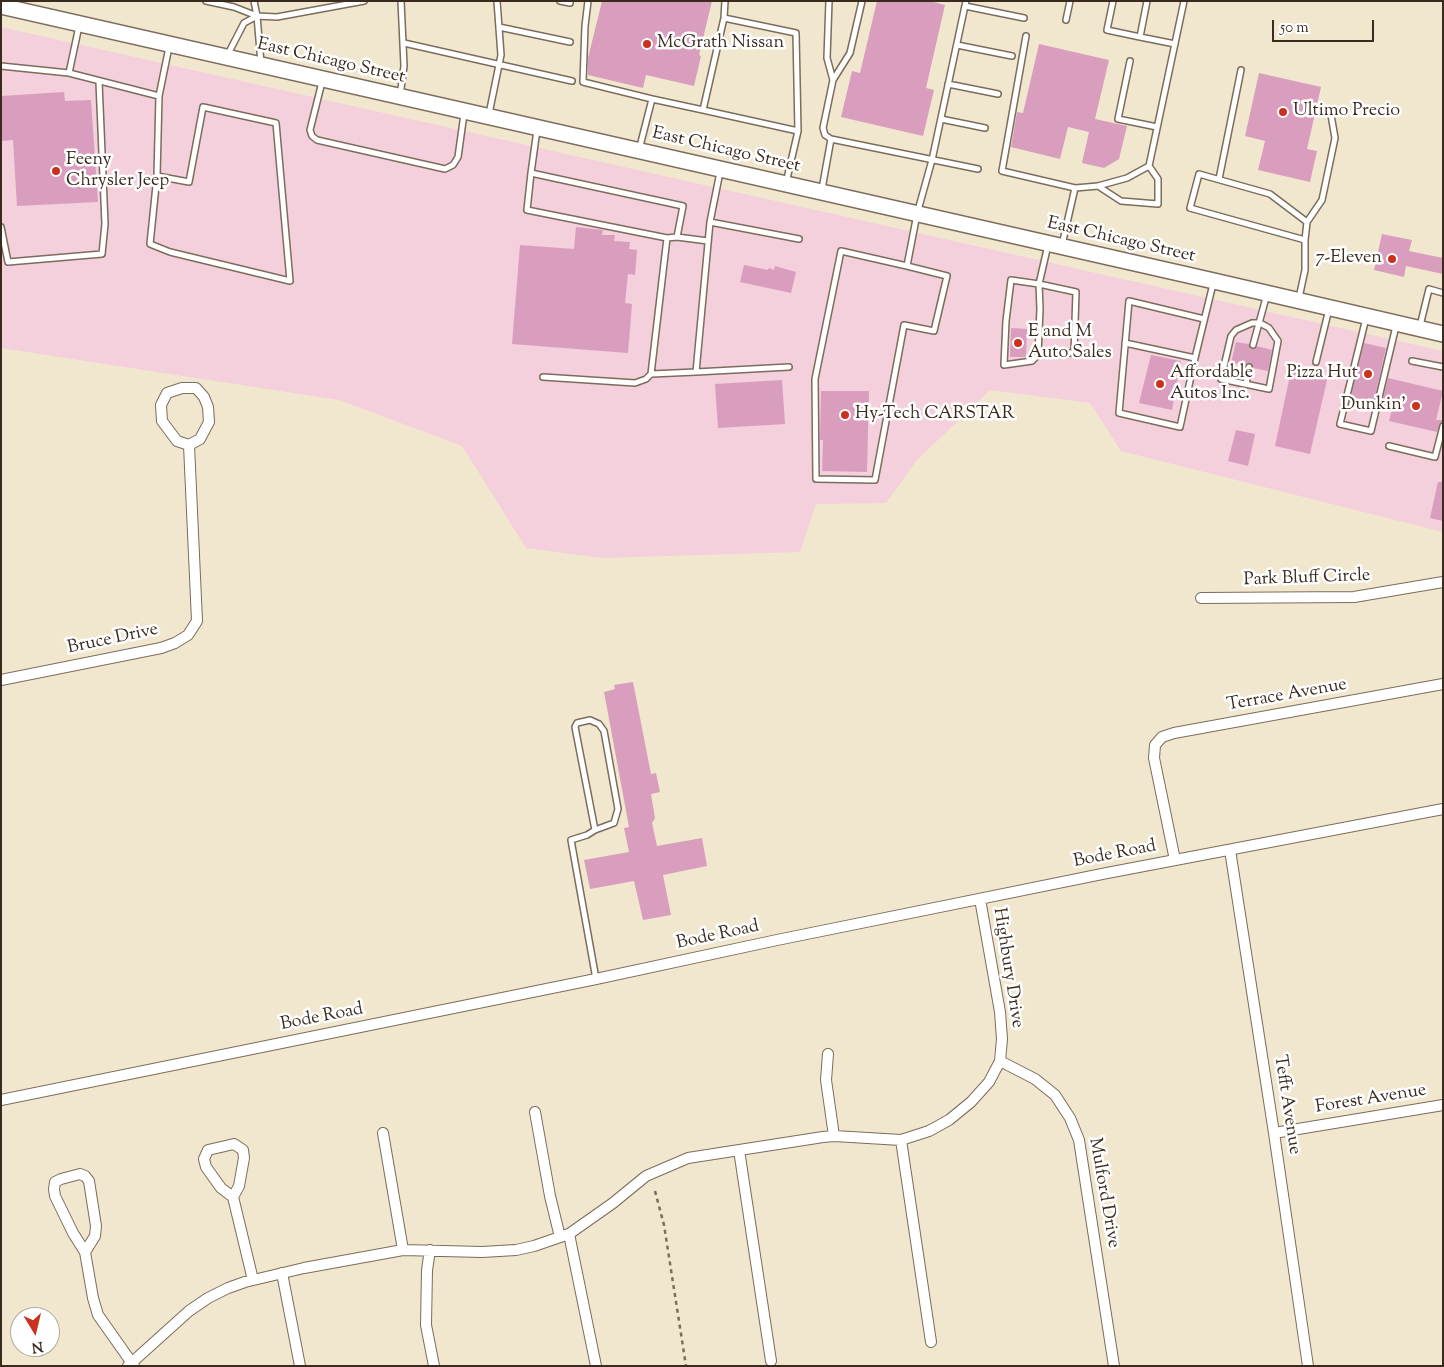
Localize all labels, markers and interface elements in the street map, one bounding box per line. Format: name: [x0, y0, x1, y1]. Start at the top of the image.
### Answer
scale bar: [1274, 10, 1376, 42]
text: 50 m: [1280, 18, 1309, 39]
place label: McGrath Nissan: [657, 33, 784, 55]
street label: East Chicago Street: [255, 34, 407, 90]
marker: McGrath Nissan: [641, 38, 653, 50]
place label: Ultimo Precio: [1293, 101, 1400, 123]
marker: Ultimo Precio: [1277, 106, 1289, 118]
street label: East Chicago Street: [650, 123, 802, 179]
place label: Feeny Chrysler Jeep: [66, 150, 169, 192]
marker: Feeny Chrysler Jeep: [50, 165, 62, 177]
street label: East Chicago Street: [1045, 213, 1197, 269]
place label: 7-Eleven: [1315, 248, 1382, 270]
marker: 7-Eleven: [1386, 253, 1398, 265]
place label: E and M Auto Sales: [1028, 322, 1112, 364]
marker: E and M Auto Sales: [1012, 337, 1024, 349]
place label: Affordable Autos Inc.: [1170, 363, 1253, 406]
place label: Pizza Hut: [1286, 363, 1358, 385]
marker: Pizza Hut: [1362, 368, 1374, 380]
marker: Affordable Autos Inc.: [1154, 378, 1166, 390]
place label: Dunkin': [1341, 395, 1406, 417]
marker: Dunkin': [1410, 400, 1422, 412]
place label: Hy-Tech CARSTAR: [855, 404, 1015, 426]
marker: Hy-Tech CARSTAR: [839, 409, 851, 421]
street label: Park Bluff Circle: [1243, 566, 1371, 592]
street label: Bruce Drive: [66, 620, 160, 660]
street label: Terrace Avenue: [1225, 675, 1349, 717]
street label: Bode Road: [1072, 836, 1158, 874]
street label: Highbury Drive: [987, 906, 1027, 1030]
street label: Bode Road: [675, 917, 761, 955]
street label: Bode Road: [279, 999, 365, 1037]
street label: Tefft Avenue: [1267, 1054, 1305, 1156]
street label: Forest Avenue: [1314, 1081, 1428, 1119]
street label: Mulford Drive: [1083, 1136, 1123, 1250]
north arrow: [10, 1307, 60, 1357]
text: N: [30, 1335, 44, 1357]

